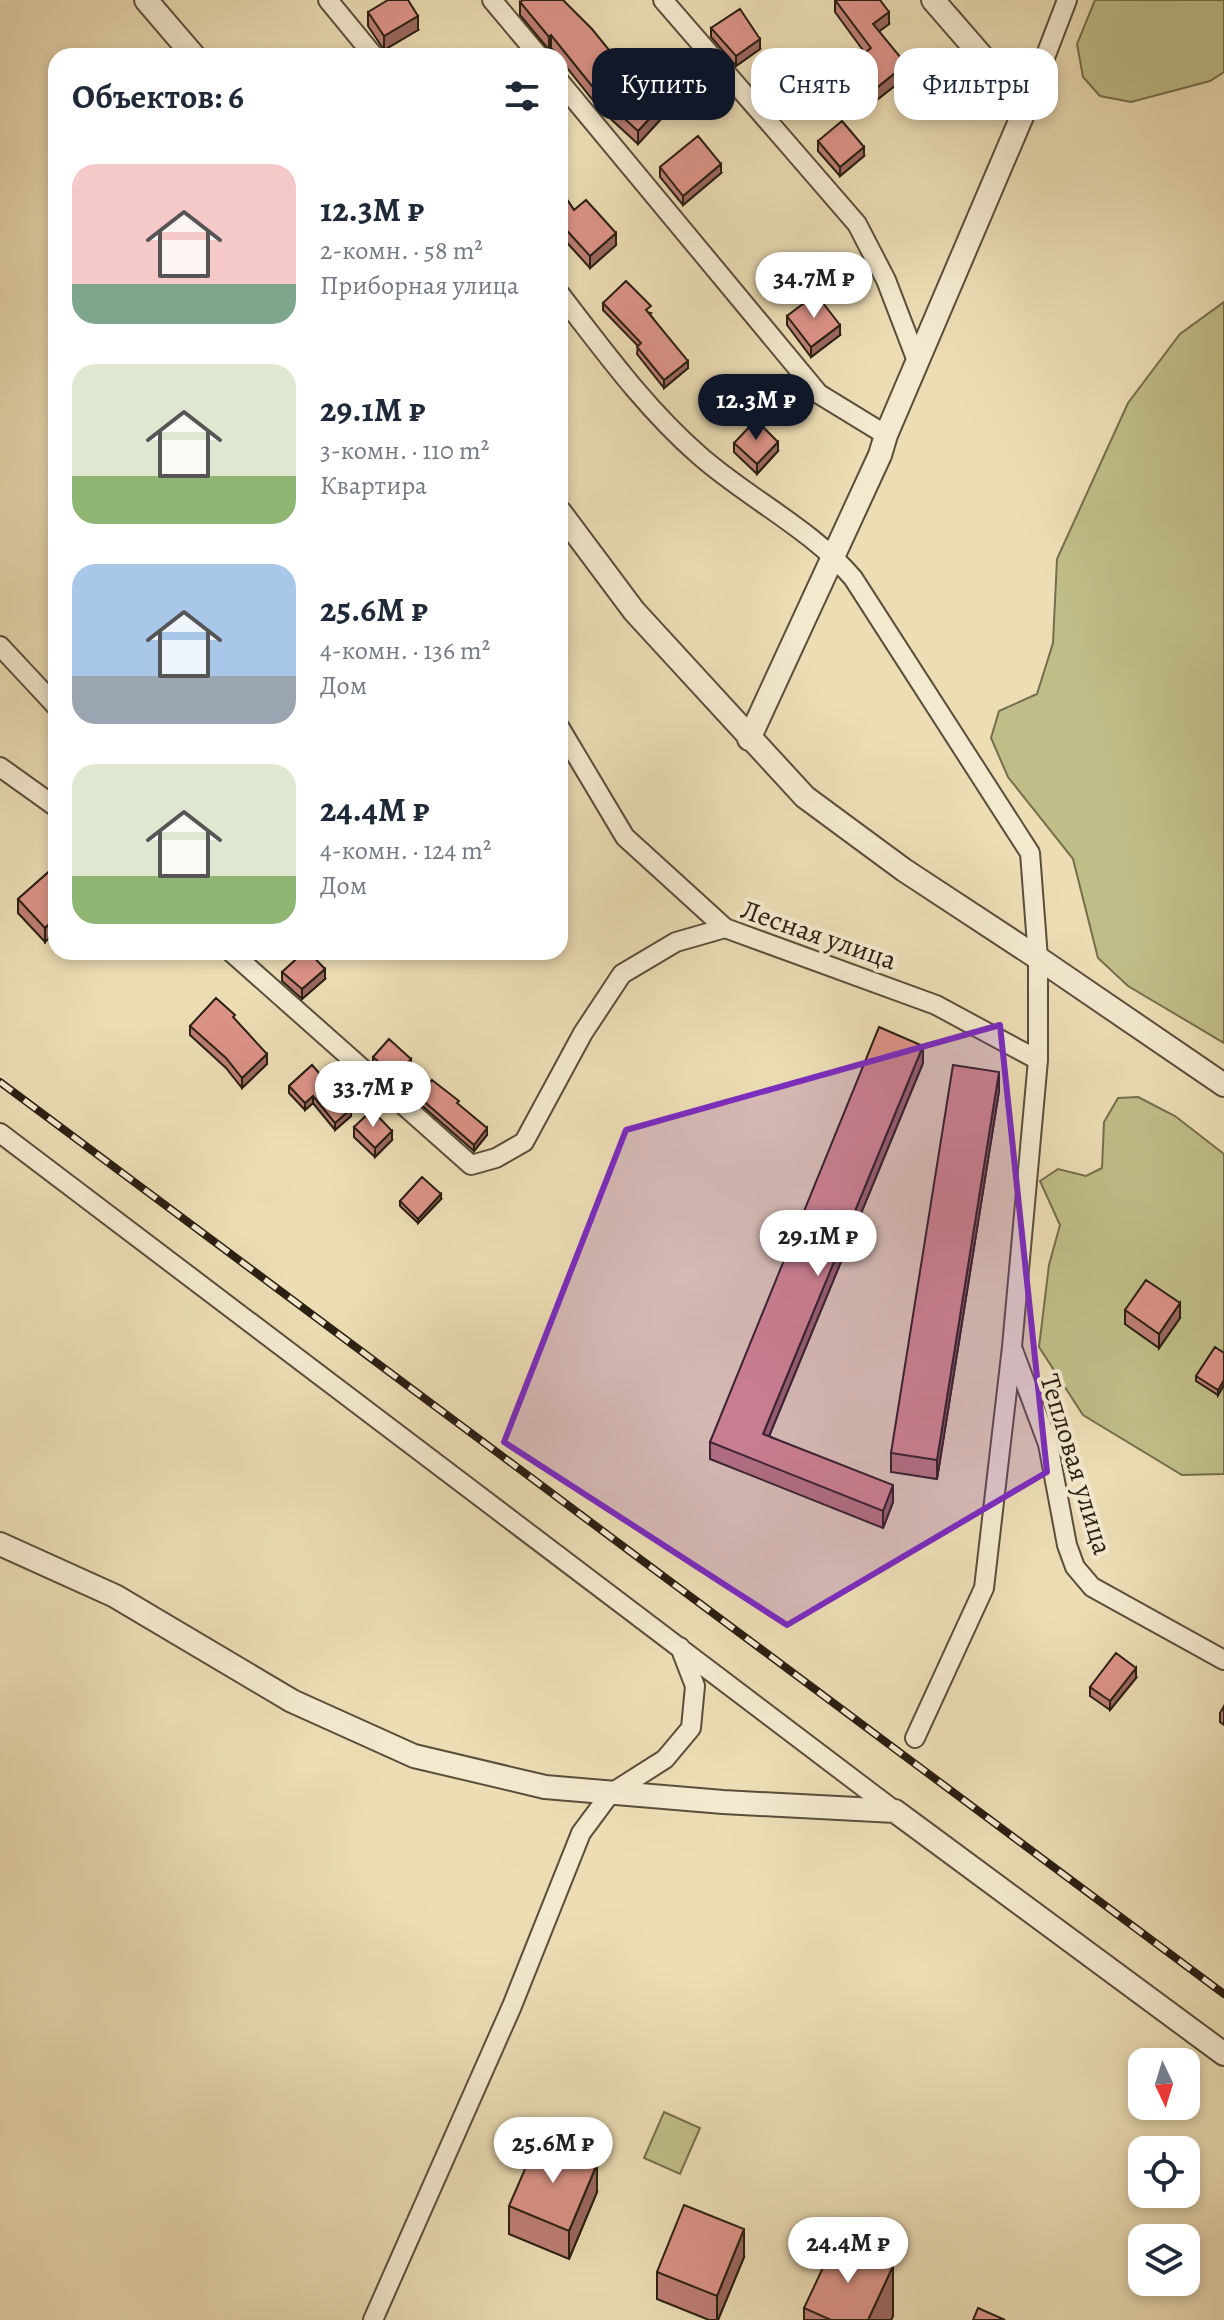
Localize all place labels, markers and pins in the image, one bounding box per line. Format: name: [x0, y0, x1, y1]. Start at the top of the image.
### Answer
pin: 34.7M ₽: [740, 252, 888, 320]
pin: 12.3M ₽: [682, 374, 830, 442]
pin: 33.7M ₽: [299, 1061, 447, 1129]
pin: 29.1M ₽: [744, 1210, 892, 1278]
pin: 25.6M ₽: [479, 2117, 627, 2185]
pin: 24.4M ₽: [774, 2217, 922, 2285]

